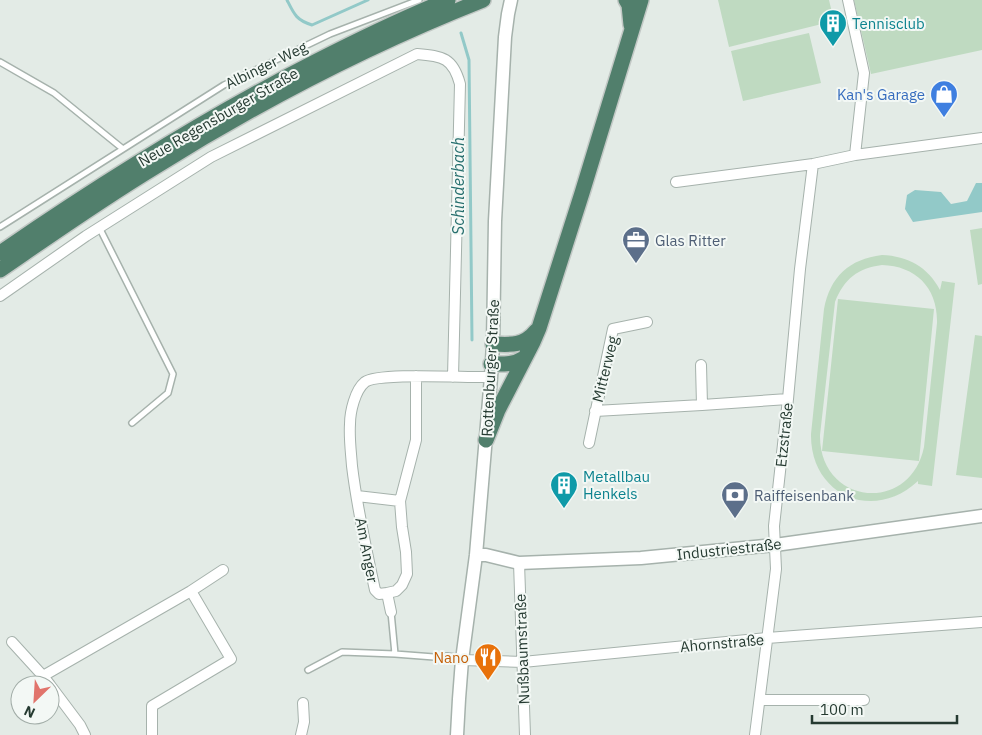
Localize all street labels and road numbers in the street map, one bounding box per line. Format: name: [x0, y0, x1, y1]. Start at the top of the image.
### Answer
street label: Albinger Weg: [222, 37, 310, 93]
street label: Neue Regensburger Straße: [135, 63, 301, 171]
street label: Rottenburger Straße: [477, 299, 503, 437]
street label: Mitterweg: [588, 334, 622, 404]
street label: Etzstraße: [771, 402, 797, 468]
street label: Am Anger: [351, 516, 383, 585]
street label: Industriestraße: [676, 534, 782, 564]
street label: Nußbaumstraße: [511, 593, 533, 705]
street label: Ahornstraße: [679, 630, 765, 656]

